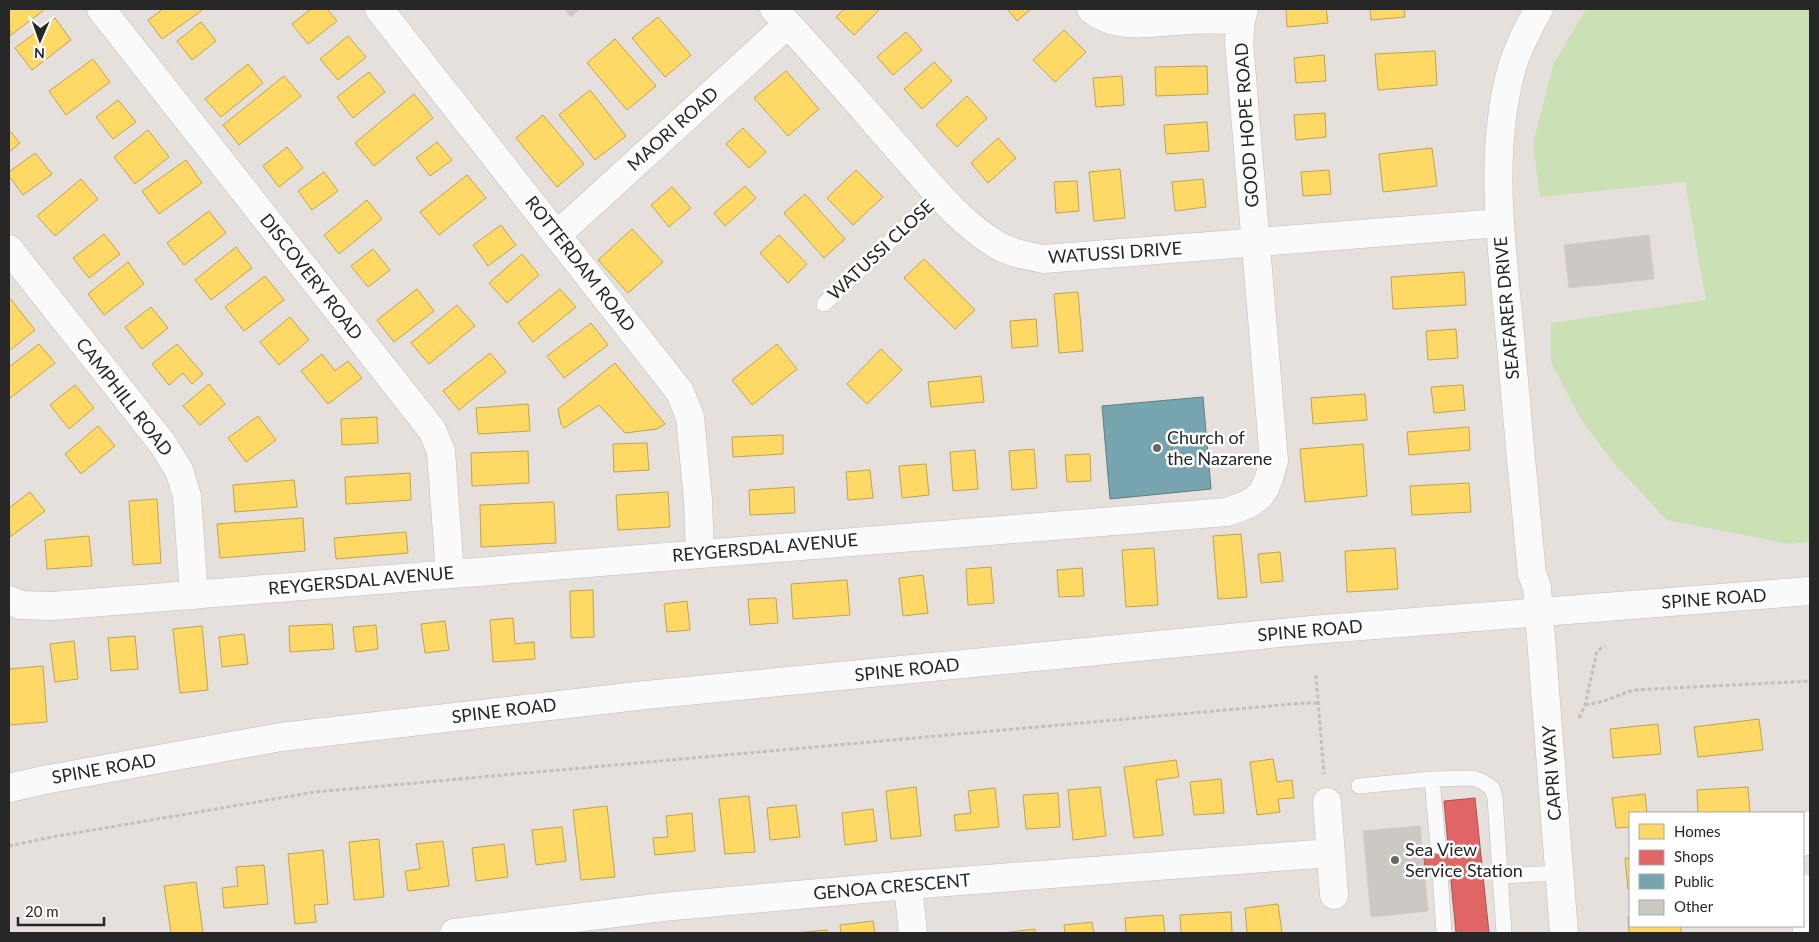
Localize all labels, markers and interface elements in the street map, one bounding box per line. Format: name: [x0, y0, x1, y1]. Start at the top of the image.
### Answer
north arrow: [15, 15, 65, 65]
street label: GOOD HOPE ROAD: [1229, 42, 1263, 208]
text: N: [34, 45, 45, 62]
street label: MAORI ROAD: [622, 82, 722, 175]
street label: ROTTERDAM ROAD: [521, 191, 641, 336]
street label: WATUSSI CLOSE: [823, 194, 938, 304]
street label: DISCOVERY ROAD: [256, 209, 368, 344]
street label: SEAFARER DRIVE: [1489, 235, 1523, 381]
street label: WATUSSI DRIVE: [1047, 236, 1183, 268]
street label: CAMPHILL ROAD: [72, 333, 178, 460]
place label: Church of the Nazarene: [1167, 426, 1272, 469]
marker: Church of the Nazarene: [1151, 442, 1163, 454]
street label: REYGERSDAL AVENUE: [671, 528, 859, 566]
street label: REYGERSDAL AVENUE: [267, 561, 455, 599]
street label: SPINE ROAD: [1661, 583, 1767, 613]
street label: SPINE ROAD: [1256, 614, 1363, 646]
street label: SPINE ROAD: [853, 653, 960, 685]
street label: SPINE ROAD: [450, 693, 558, 727]
street label: CAPRI WAY: [1537, 724, 1565, 822]
street label: SPINE ROAD: [50, 748, 158, 788]
legend: [1629, 812, 1804, 927]
text: Homes: [1674, 822, 1720, 840]
place label: Sea View Service Station: [1405, 838, 1523, 881]
text: Shops: [1674, 847, 1714, 865]
marker: Sea View Service Station: [1389, 854, 1401, 866]
street label: GENOA CRESCENT: [812, 868, 972, 904]
text: Public: [1674, 872, 1714, 890]
scale bar: [18, 894, 104, 926]
text: Other: [1674, 897, 1714, 915]
text: 20 m: [25, 902, 59, 920]

